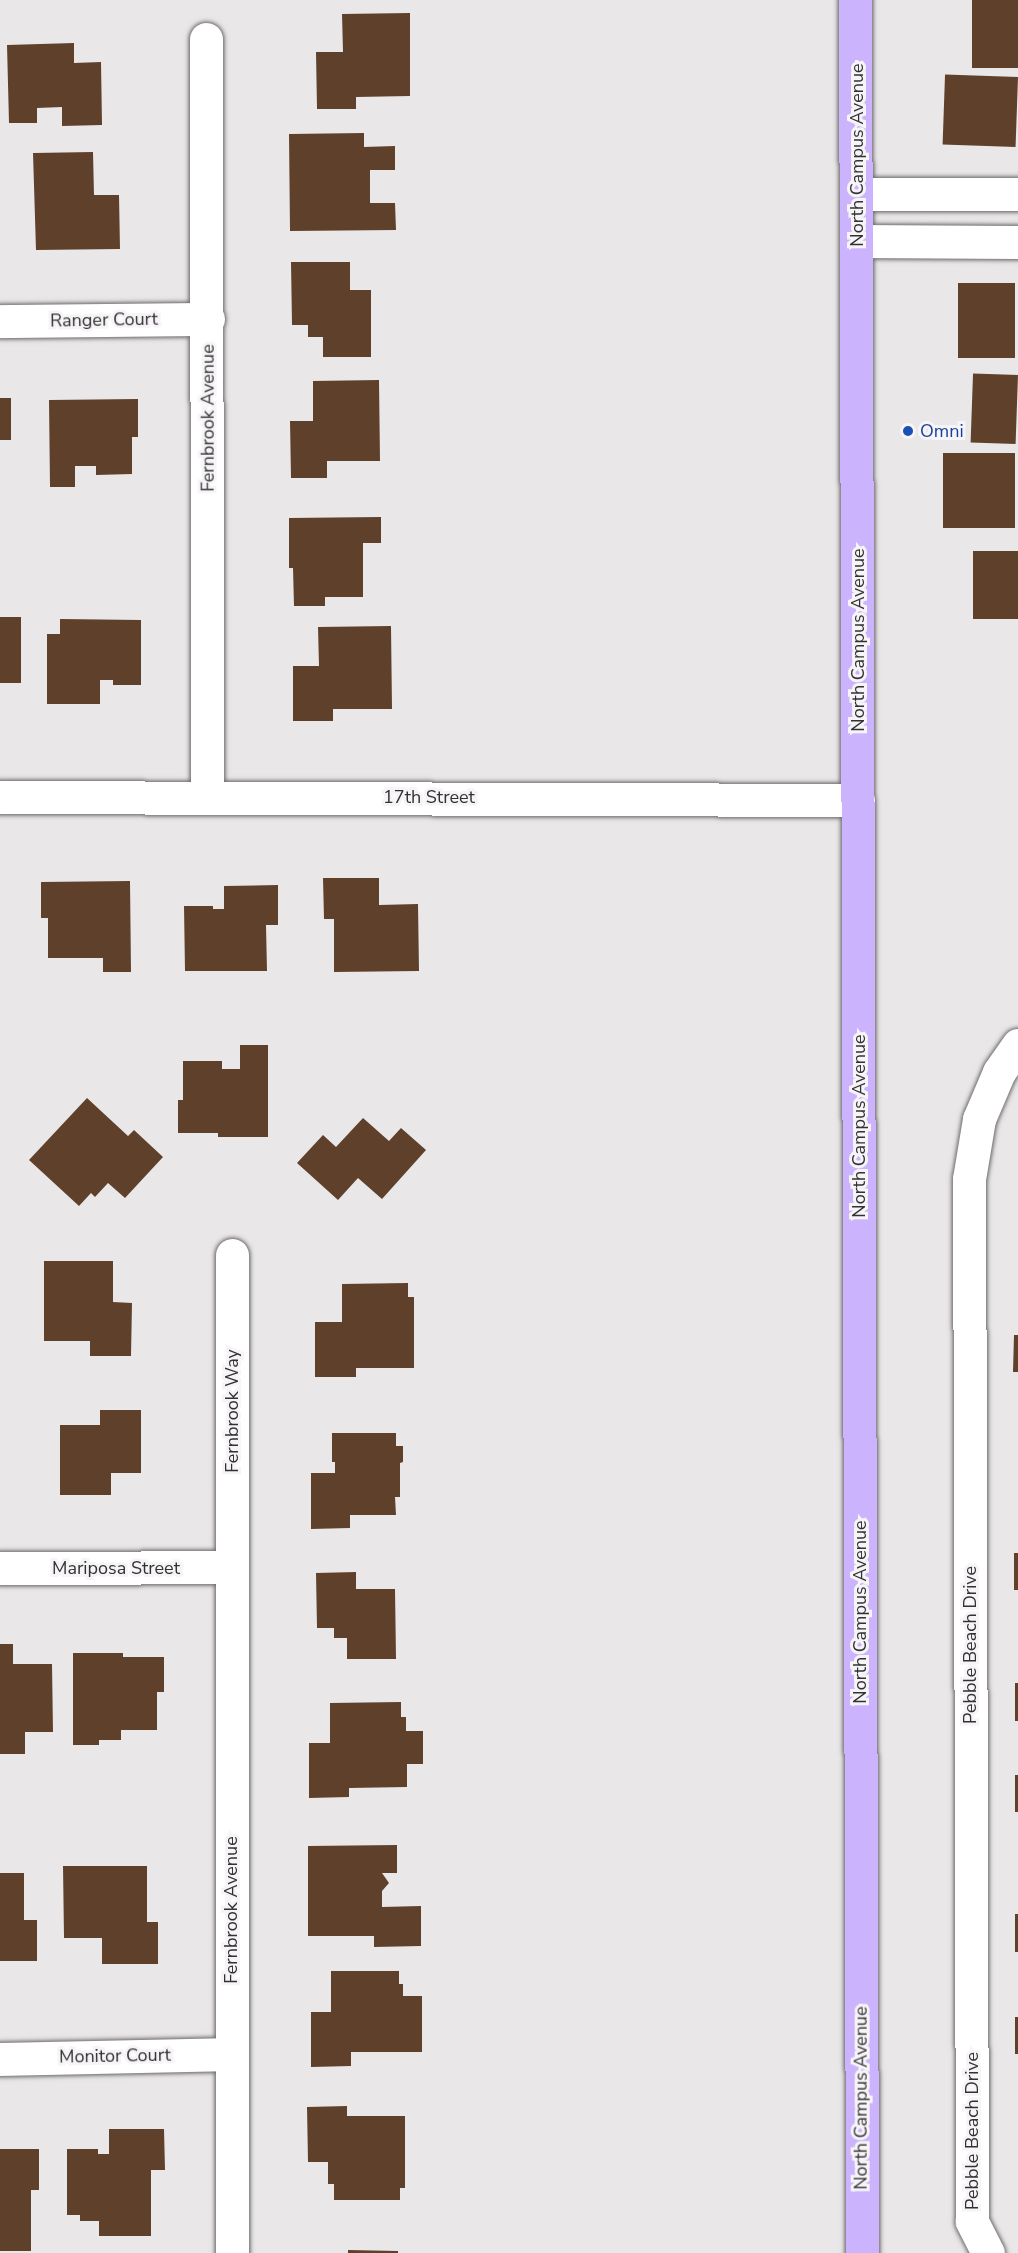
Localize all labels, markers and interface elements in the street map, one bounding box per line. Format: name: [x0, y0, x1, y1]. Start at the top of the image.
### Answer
street label: North Campus Avenue: [846, 63, 868, 247]
street label: Ranger Court: [50, 308, 158, 332]
street label: Fernbrook Avenue: [197, 344, 219, 492]
place label: Omni: [920, 420, 964, 442]
marker: Omni: [901, 424, 915, 438]
street label: North Campus Avenue: [847, 548, 869, 732]
street label: 17th Street: [383, 786, 475, 808]
street label: North Campus Avenue: [848, 1034, 870, 1218]
street label: Fernbrook Way: [221, 1349, 243, 1473]
street label: North Campus Avenue: [849, 1520, 871, 1704]
street label: Mariposa Street: [52, 1557, 180, 1579]
street label: Pebble Beach Drive: [959, 1566, 981, 1724]
street label: Fernbrook Avenue: [220, 1836, 242, 1984]
street label: North Campus Avenue: [850, 2006, 872, 2190]
street label: Monitor Court: [59, 2044, 171, 2068]
street label: Pebble Beach Drive: [961, 2052, 983, 2210]

